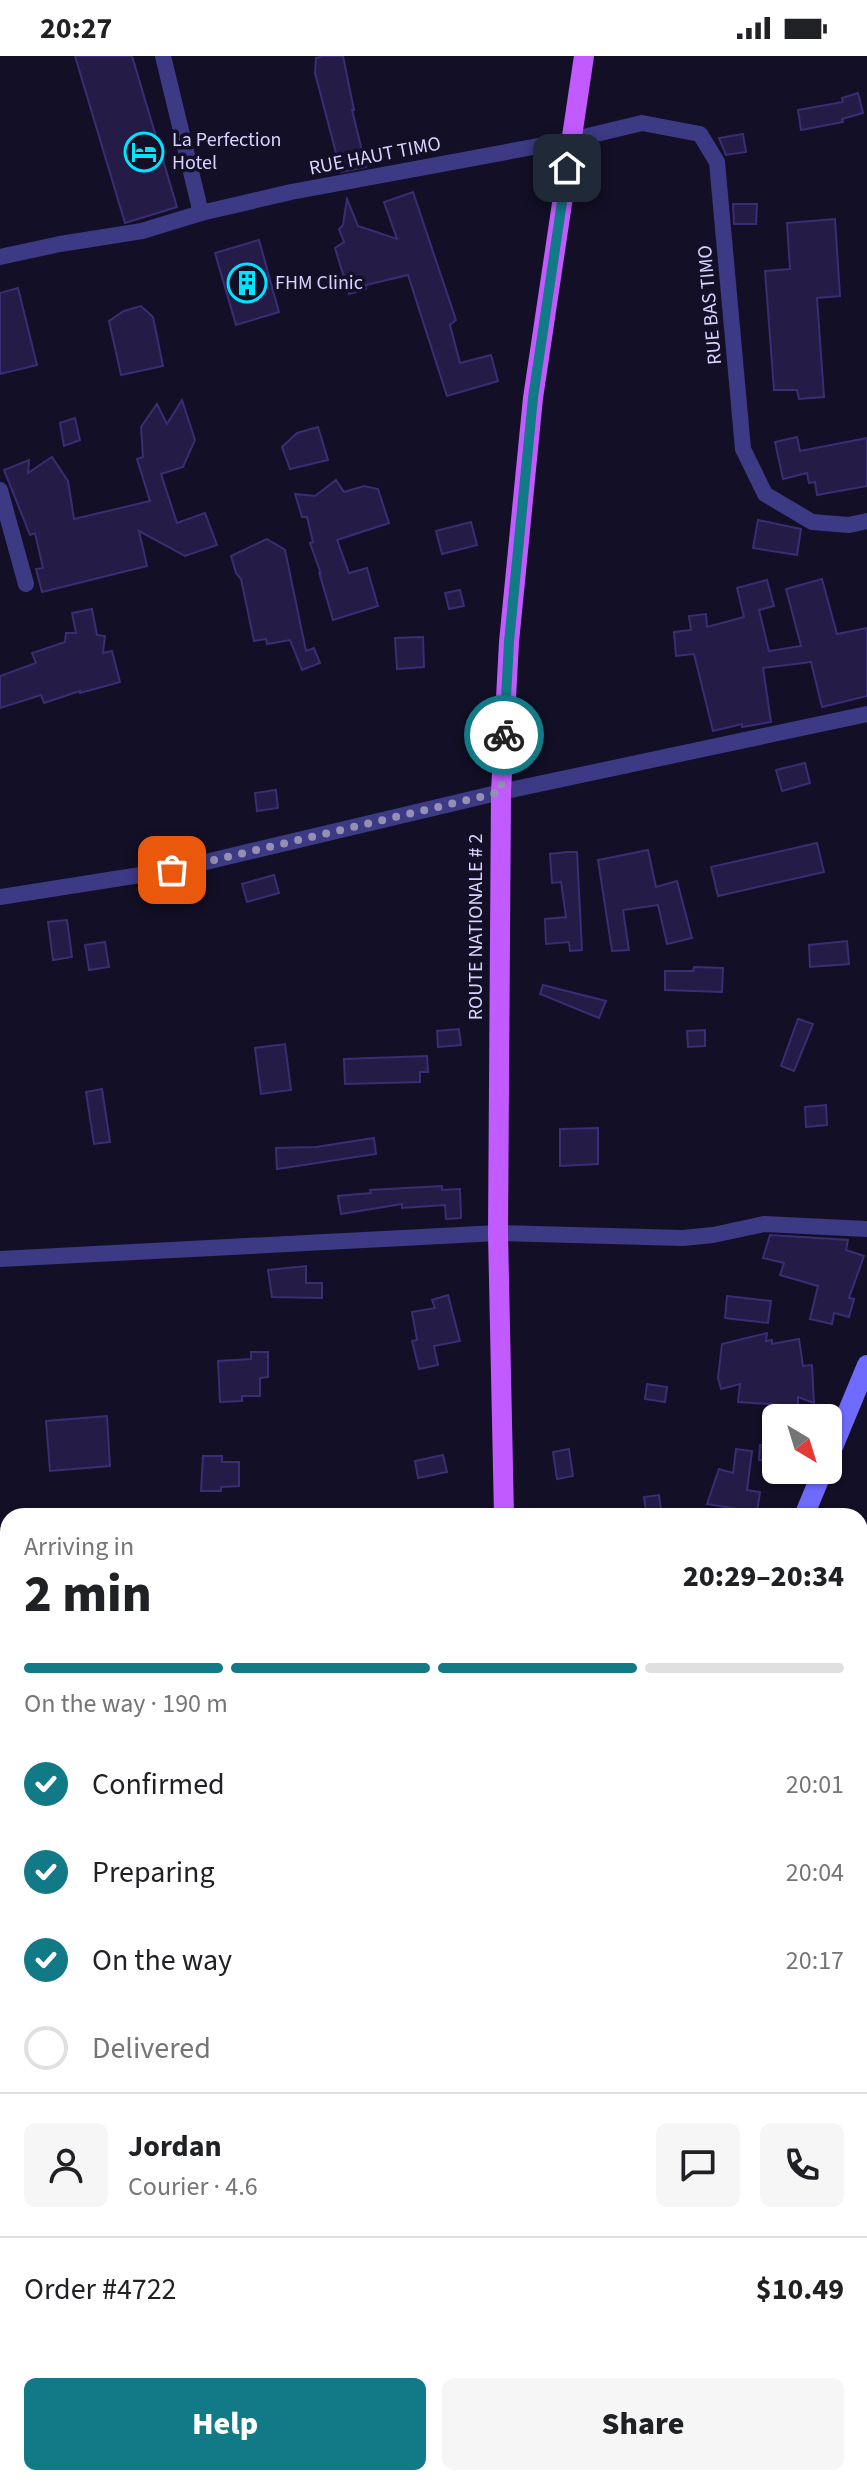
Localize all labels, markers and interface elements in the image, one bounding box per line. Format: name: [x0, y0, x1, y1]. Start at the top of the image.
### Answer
text: 20:27: [40, 7, 112, 50]
place label: La Perfection Hotel: [172, 126, 281, 177]
street label: RUE HAUT TIMO: [307, 129, 443, 183]
hotel icon: La Perfection Hotel: [123, 131, 165, 173]
pin: [533, 134, 601, 202]
icon: home: [545, 146, 589, 190]
street label: RUE BAS TIMO: [691, 244, 729, 366]
building icon: FHM Clinic: [226, 262, 268, 304]
place label: FHM Clinic: [275, 269, 363, 297]
courier: [464, 695, 544, 775]
icon: bike: [482, 713, 526, 757]
street label: ROUTE NATIONALE # 2: [462, 834, 490, 1020]
pin: [138, 836, 206, 904]
icon: bag: [150, 848, 194, 892]
north arrow: [762, 1404, 842, 1484]
map controls: [762, 1404, 842, 1484]
text: Arriving in: [24, 1528, 134, 1565]
text: 20:29–20:34: [683, 1555, 844, 1598]
text: 2 min: [24, 1558, 152, 1632]
text: On the way · 190 m: [24, 1685, 228, 1722]
icon: check: [24, 1762, 68, 1806]
text: Confirmed: [92, 1763, 225, 1806]
text: 20:01: [786, 1766, 844, 1803]
icon: check: [24, 1850, 68, 1894]
text: Preparing: [92, 1851, 215, 1894]
text: 20:04: [786, 1854, 844, 1891]
icon: check: [24, 1938, 68, 1982]
text: On the way: [92, 1939, 232, 1982]
text: 20:17: [786, 1942, 844, 1979]
text: Delivered: [92, 2027, 211, 2070]
button: person: [24, 2123, 108, 2207]
button: chat: [656, 2123, 740, 2207]
button: phone: [760, 2123, 844, 2207]
text: Jordan: [128, 2125, 222, 2168]
text: Courier · 4.6: [128, 2168, 258, 2205]
text: Order #4722: [24, 2268, 177, 2311]
text: $10.49: [756, 2268, 844, 2311]
button: Help: [24, 2378, 426, 2470]
button: Share: [442, 2378, 844, 2470]

